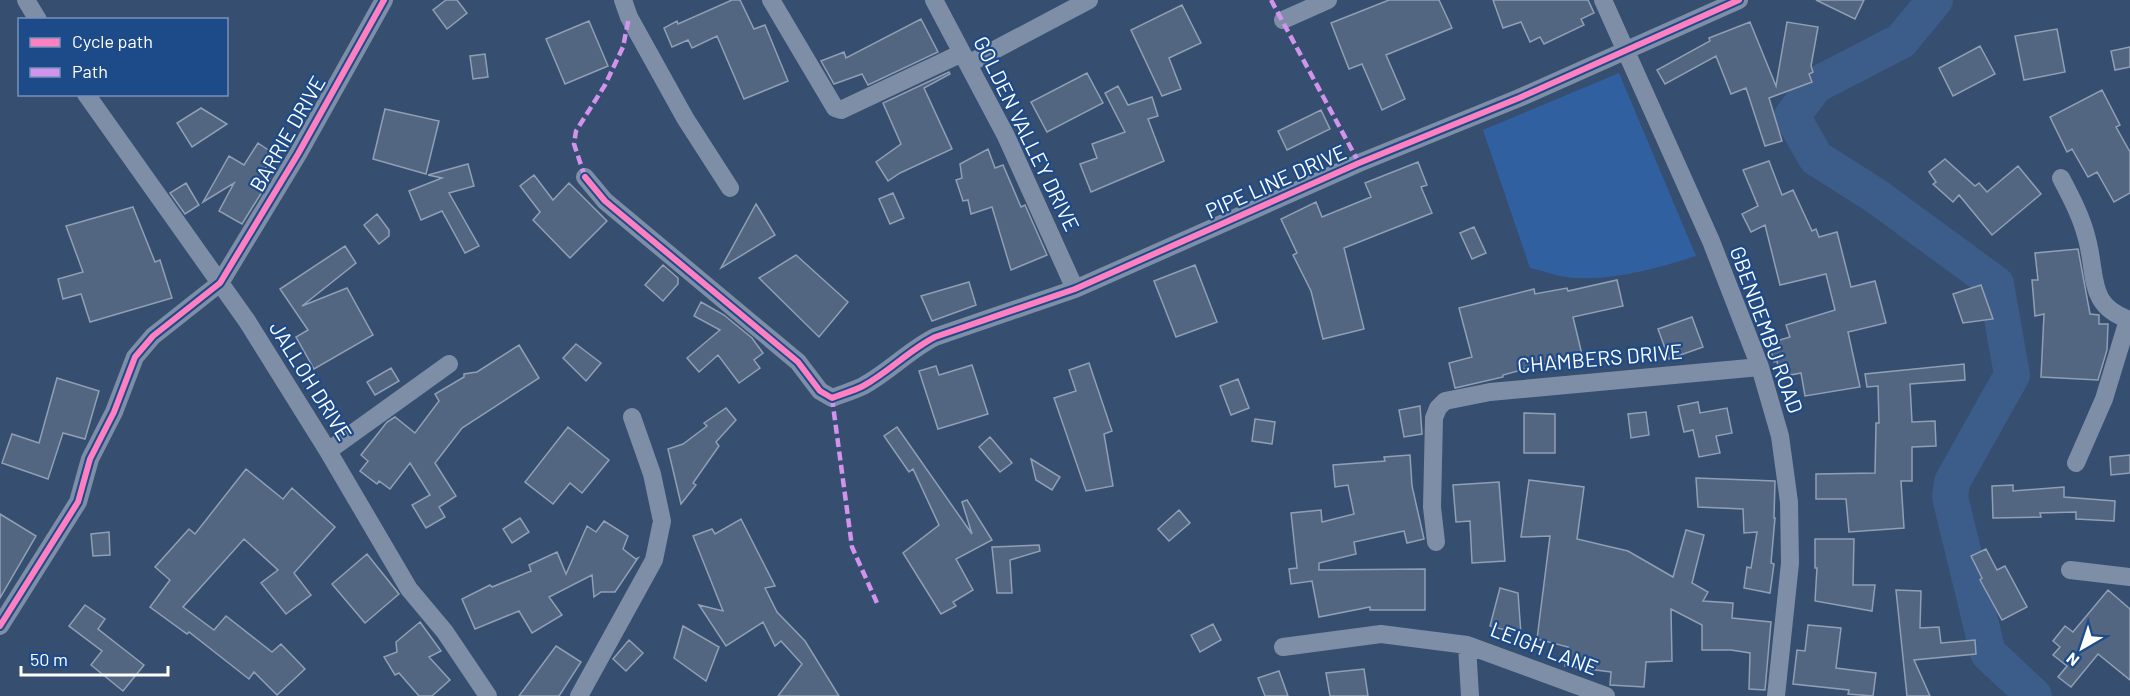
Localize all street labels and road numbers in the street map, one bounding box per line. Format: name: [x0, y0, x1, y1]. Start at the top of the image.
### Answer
street label: GOLDEN VALLEY DRIVE: [969, 32, 1085, 235]
street label: BARRIE DRIVE: [243, 71, 330, 196]
street label: PIPE LINE DRIVE: [1201, 138, 1350, 223]
street label: GBENDEMBU ROAD: [1726, 243, 1809, 416]
street label: JALLOH DRIVE: [265, 316, 358, 444]
street label: CHAMBERS DRIVE: [1516, 338, 1683, 377]
street label: LEIGH LANE: [1487, 616, 1602, 680]

